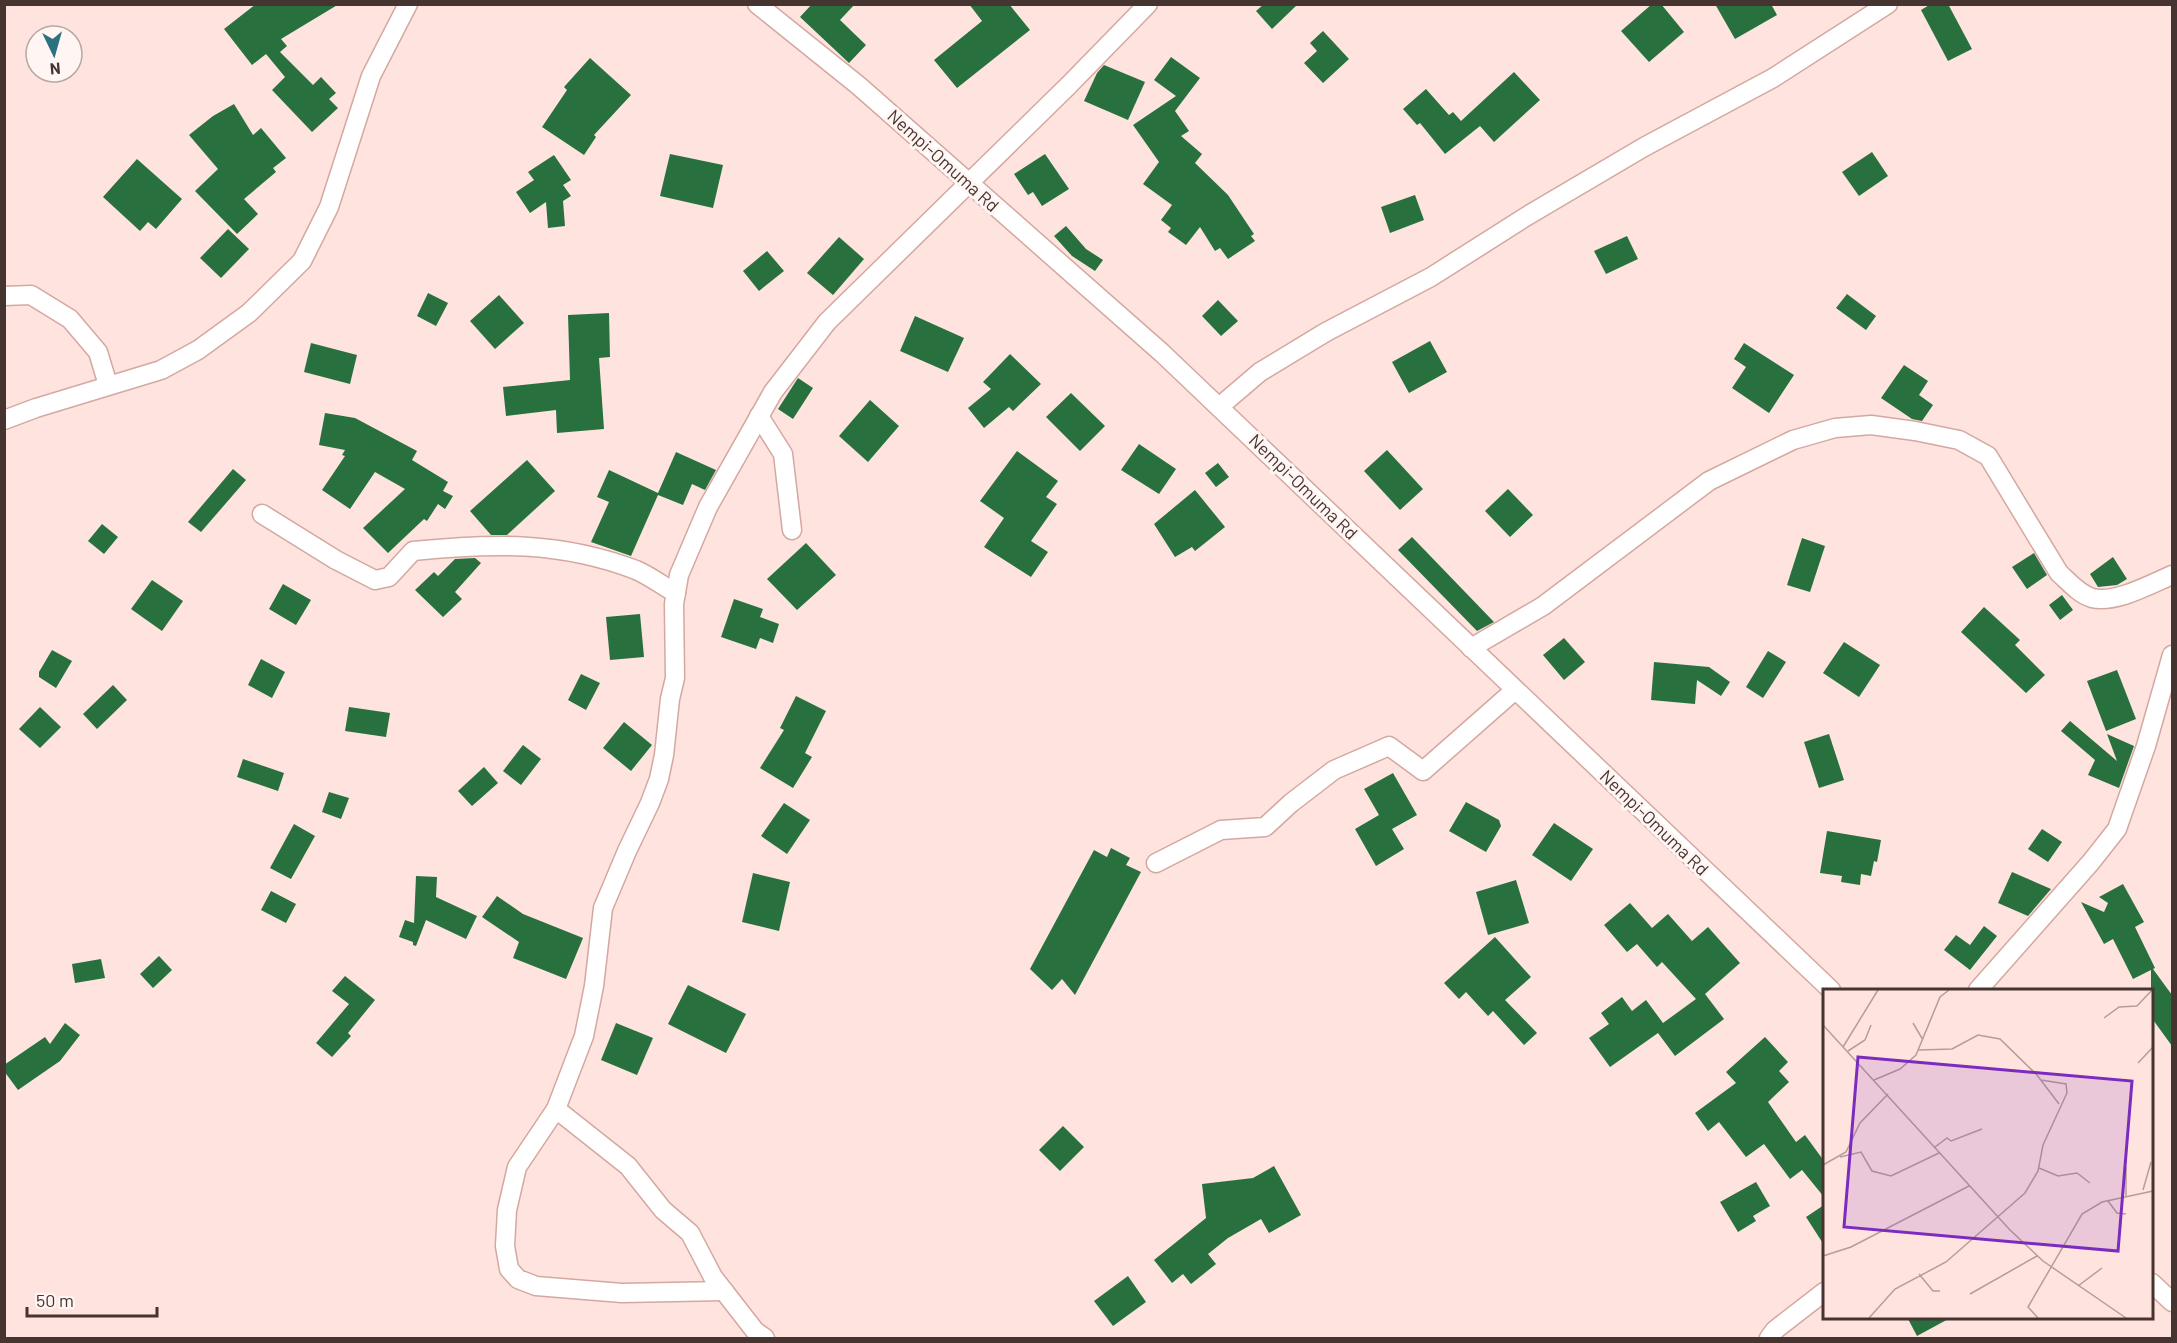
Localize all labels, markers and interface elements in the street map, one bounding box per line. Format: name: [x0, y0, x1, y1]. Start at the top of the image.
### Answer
north arrow: [24, 24, 84, 84]
text: N: [49, 60, 61, 79]
street label: Nempi-Omuma Rd: [883, 104, 1004, 216]
street label: Nempi-Omuma Rd: [1245, 429, 1363, 544]
street label: Nempi-Omuma Rd: [1596, 765, 1714, 880]
inset map: [1823, 989, 2153, 1319]
scale bar: [27, 1280, 158, 1318]
text: 50 m: [36, 1289, 74, 1311]

